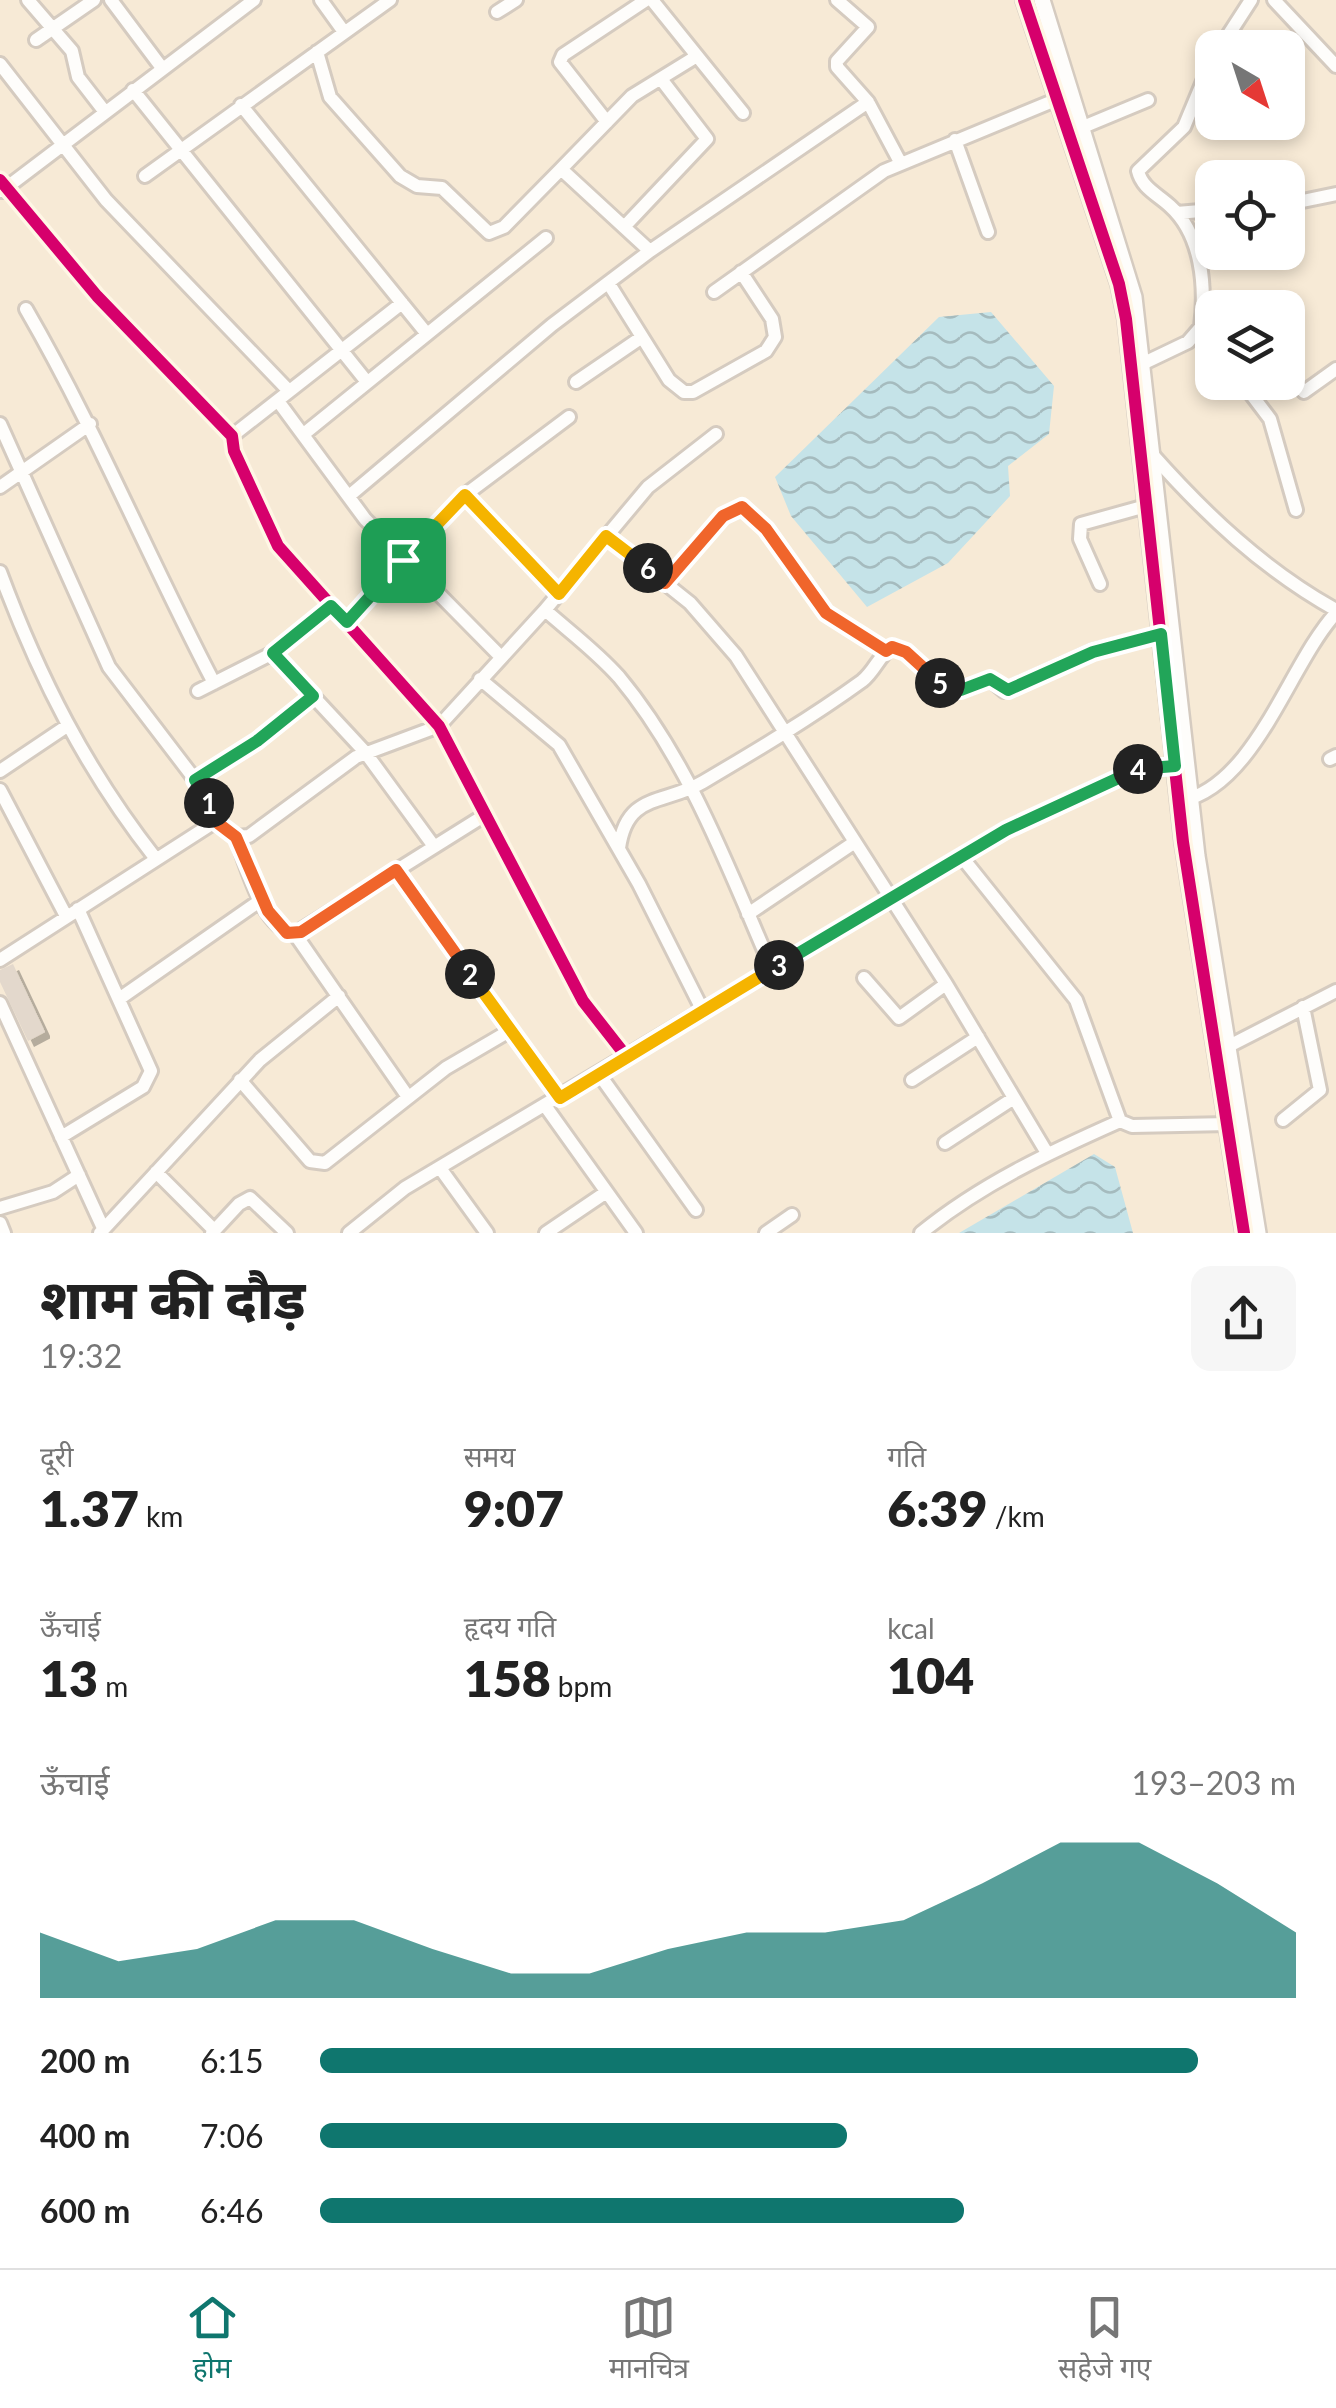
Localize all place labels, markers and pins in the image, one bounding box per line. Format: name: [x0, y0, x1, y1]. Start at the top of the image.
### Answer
pin: [361, 518, 446, 603]
pin: 6: [623, 543, 673, 593]
pin: 5: [915, 658, 965, 708]
pin: 4: [1113, 744, 1163, 794]
pin: 1: [184, 778, 234, 828]
pin: 3: [754, 940, 804, 990]
pin: 2: [445, 949, 495, 999]

